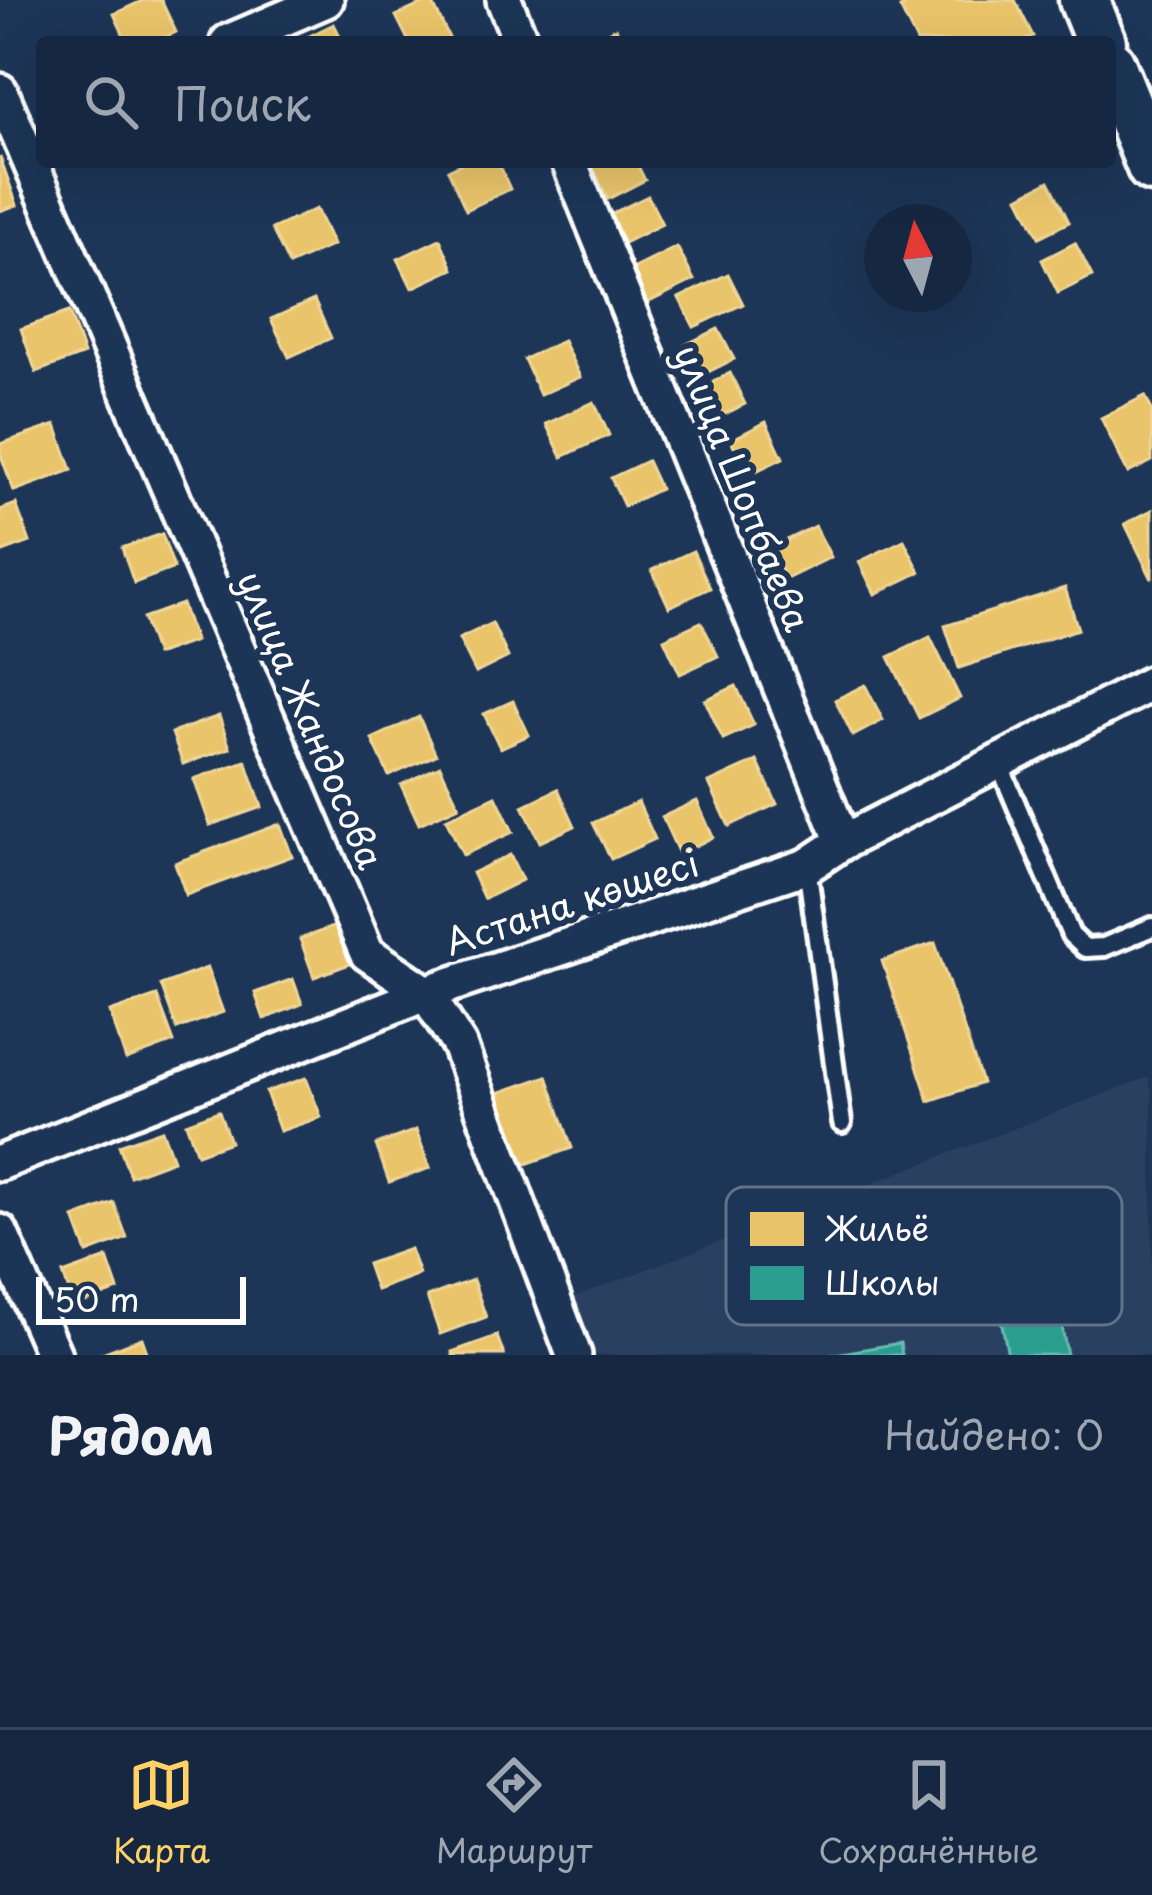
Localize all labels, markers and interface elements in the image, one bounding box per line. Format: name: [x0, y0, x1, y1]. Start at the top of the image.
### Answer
search box: [36, 36, 1116, 168]
text: Поиск: [174, 68, 311, 136]
icon: search: [78, 69, 144, 135]
north arrow: [864, 204, 972, 312]
street label: улица Шопбаева: [662, 336, 826, 639]
street label: улица Жандосова: [225, 562, 399, 877]
street label: Астана көшесі: [438, 835, 705, 968]
legend: [726, 1187, 1122, 1325]
text: Жильё: [824, 1202, 929, 1252]
text: Школы: [825, 1256, 940, 1306]
scale bar: [36, 1271, 246, 1324]
text: 50 m: [54, 1273, 140, 1323]
text: Рядом: [48, 1395, 214, 1472]
text: Найдено: 0: [884, 1404, 1104, 1463]
tab: Карта: [113, 1752, 210, 1874]
tab: Маршрут: [436, 1752, 592, 1874]
tab: Сохранённые: [818, 1752, 1039, 1874]

